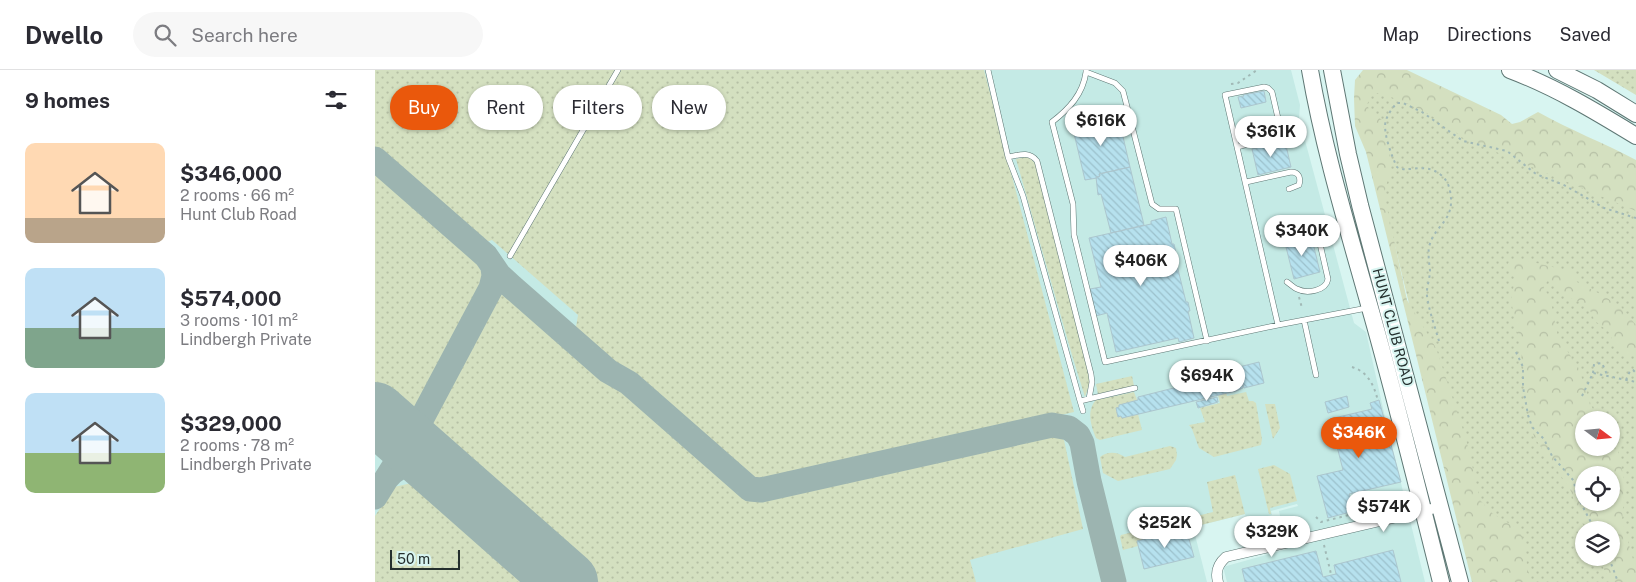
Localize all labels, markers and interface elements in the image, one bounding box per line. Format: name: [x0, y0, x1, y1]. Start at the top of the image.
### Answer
search box: [133, 12, 483, 57]
text: Dwello: [25, 21, 103, 49]
icon: search: [151, 21, 179, 49]
text: Search here: [191, 24, 298, 46]
text: Map: [1382, 24, 1419, 45]
text: Directions: [1447, 24, 1532, 45]
text: Saved: [1560, 24, 1611, 45]
chip: Buy: [390, 85, 458, 130]
chip: Rent: [468, 85, 543, 130]
chip: Filters: [553, 85, 642, 130]
chip: New: [652, 85, 726, 130]
icon: filters: [322, 86, 350, 114]
text: 9 homes: [25, 88, 110, 113]
pin: $616K: [1066, 104, 1136, 147]
text: $616K: [1076, 111, 1126, 130]
pin: $361K: [1236, 116, 1306, 158]
text: $361K: [1246, 122, 1296, 141]
text: $346,000: [180, 161, 282, 186]
icon: home: [65, 163, 125, 223]
text: 2 rooms · 66 m²: [180, 186, 294, 205]
text: Hunt Club Road: [180, 205, 297, 224]
pin: $340K: [1267, 214, 1337, 257]
text: $340K: [1275, 221, 1329, 240]
pin: $406K: [1106, 244, 1176, 287]
text: $406K: [1114, 251, 1168, 270]
street label: HUNT CLUB ROAD: [1370, 266, 1416, 388]
text: $574,000: [180, 286, 281, 311]
icon: home: [65, 288, 125, 348]
text: 3 rooms · 101 m²: [180, 311, 298, 330]
text: Lindbergh Private: [180, 330, 312, 349]
pin: $694K: [1172, 360, 1242, 402]
text: $694K: [1180, 366, 1234, 385]
text: $329,000: [180, 411, 282, 436]
north arrow: [1575, 411, 1620, 456]
map controls: [1575, 411, 1620, 566]
icon: home: [65, 413, 125, 473]
pin: $346K: [1324, 416, 1394, 459]
text: $346K: [1332, 423, 1386, 442]
text: 2 rooms · 78 m²: [180, 436, 294, 455]
text: Lindbergh Private: [180, 455, 312, 474]
button: locate: [1575, 466, 1620, 511]
pin: $574K: [1349, 490, 1419, 533]
text: $574K: [1357, 497, 1411, 516]
pin: $252K: [1130, 506, 1200, 549]
text: $252K: [1138, 513, 1192, 532]
pin: $329K: [1237, 516, 1307, 558]
button: layers: [1575, 521, 1620, 566]
text: $329K: [1245, 522, 1299, 541]
scale bar: [390, 547, 460, 570]
text: 50 m: [397, 551, 430, 567]

